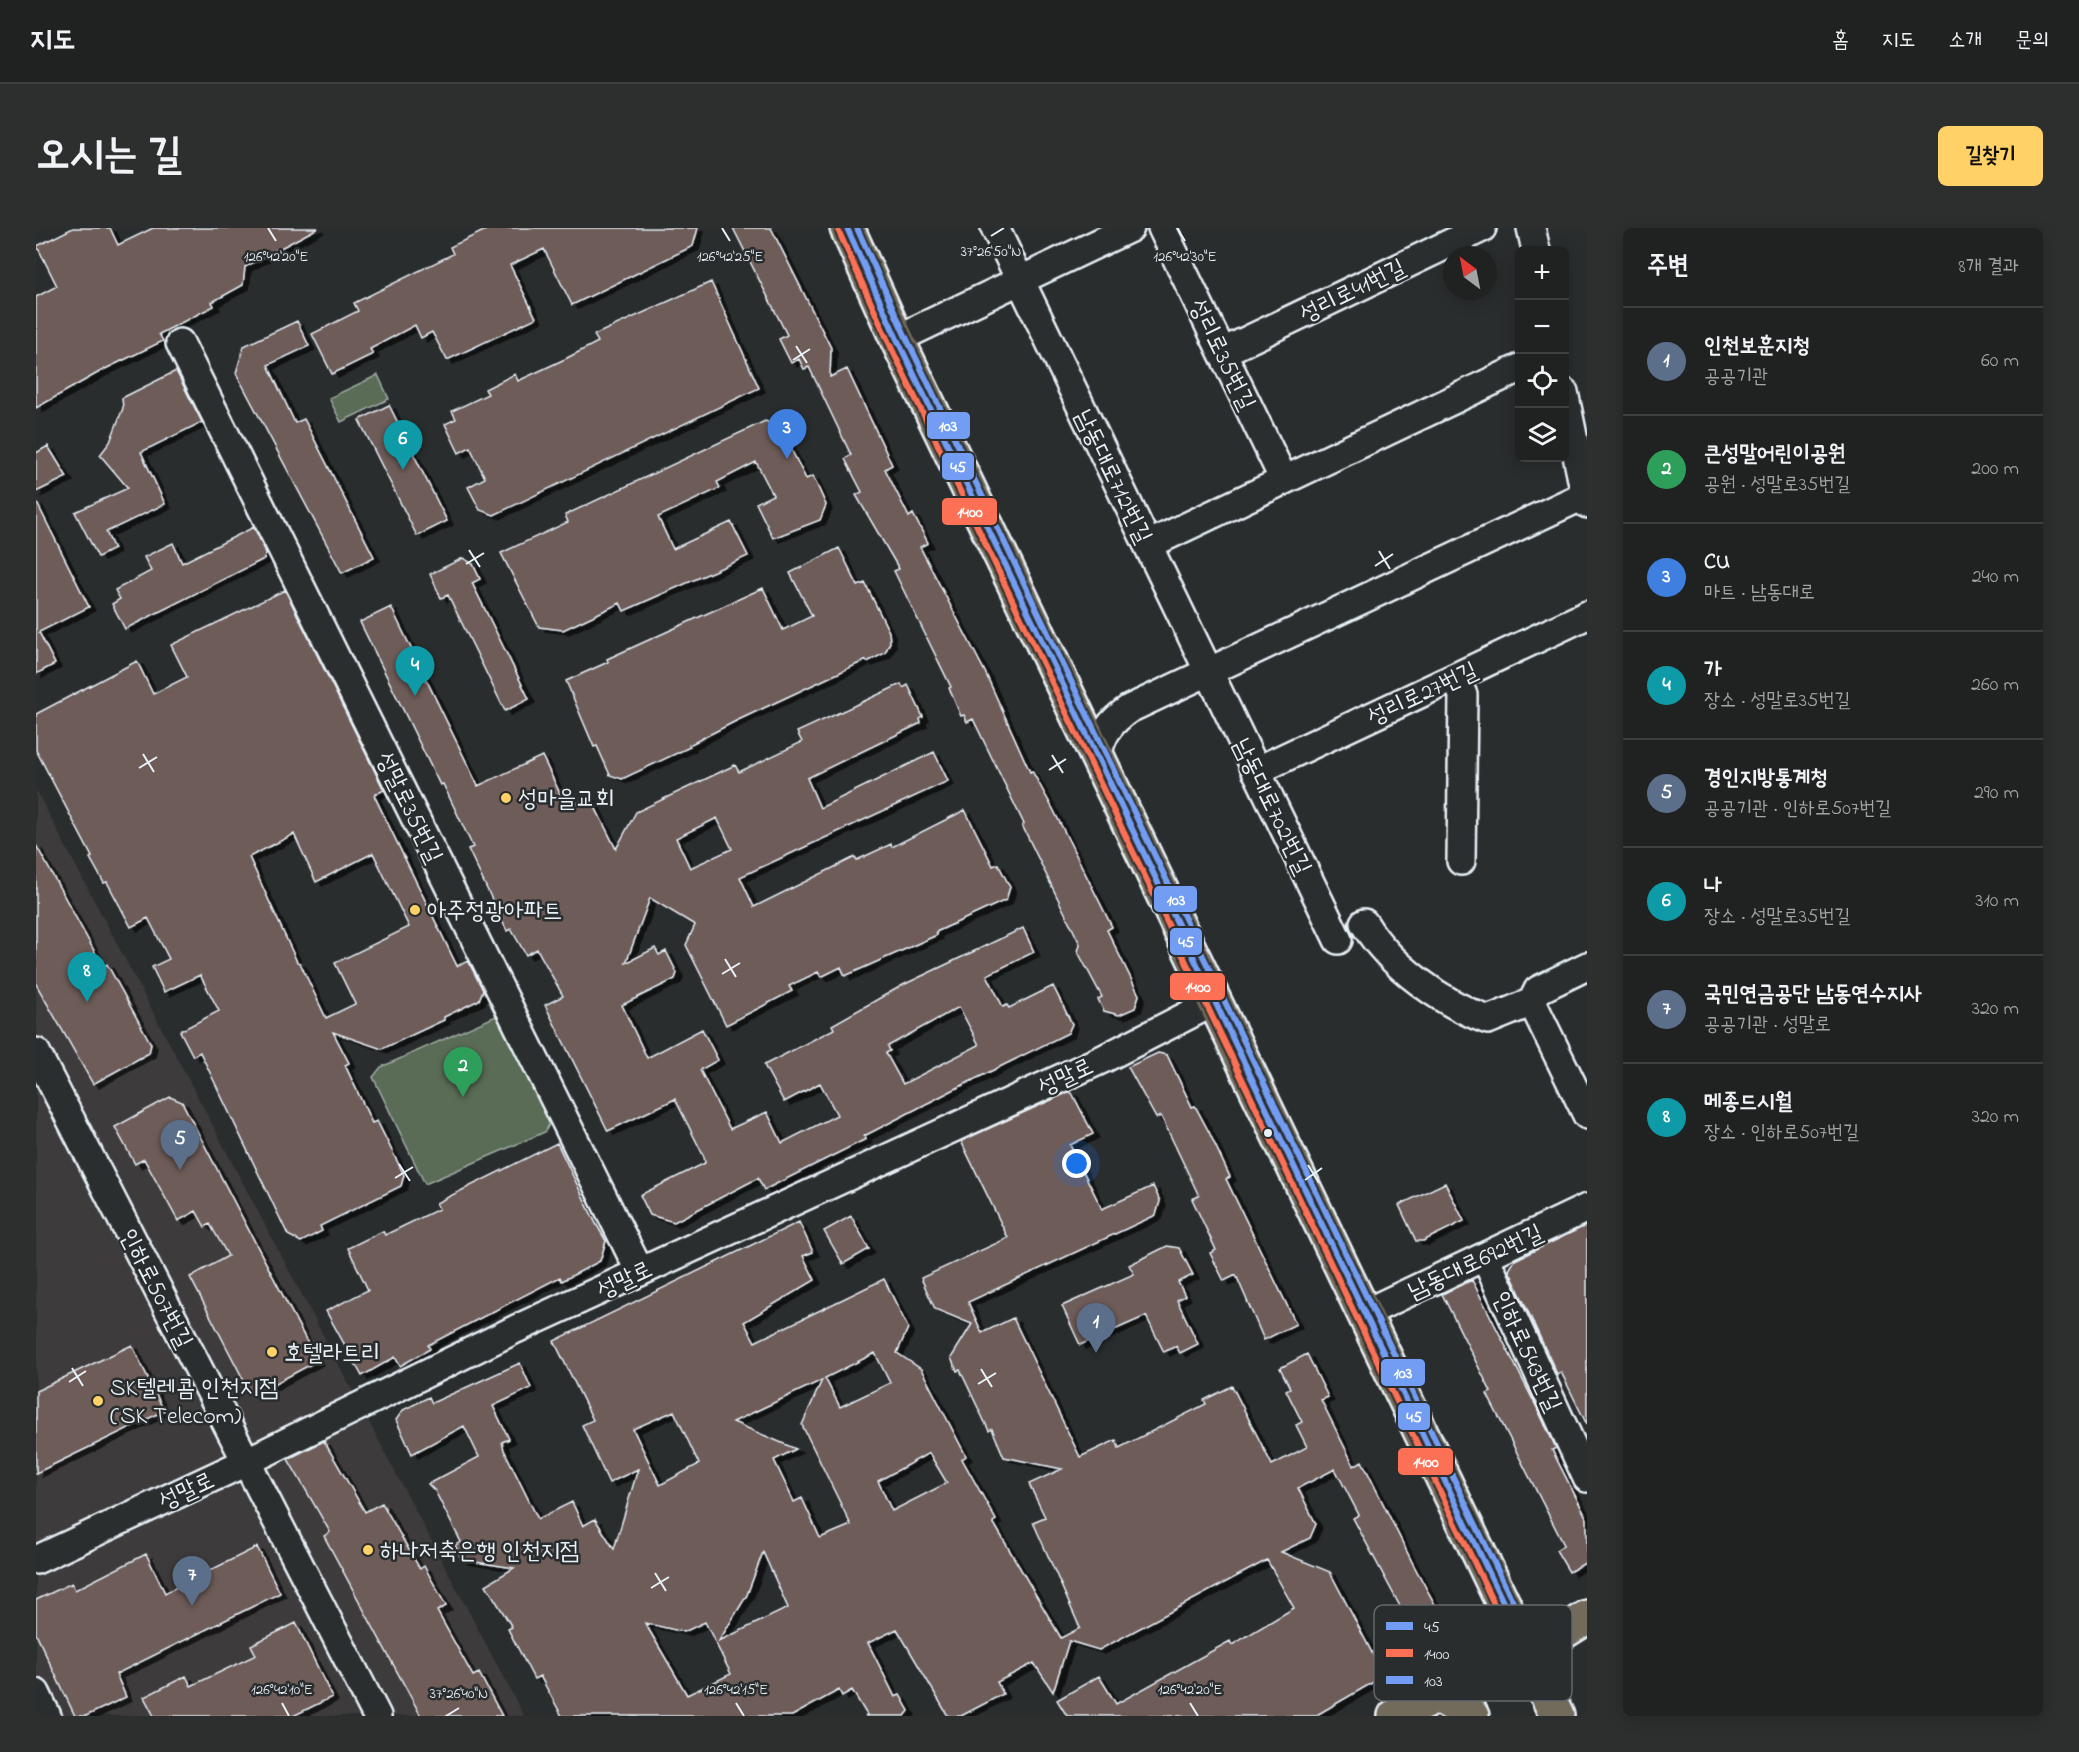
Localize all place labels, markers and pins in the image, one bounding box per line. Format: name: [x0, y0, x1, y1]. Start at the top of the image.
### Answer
pin: 3: [768, 410, 807, 459]
pin: 6: [384, 420, 422, 470]
pin: 4: [396, 646, 434, 696]
place label: 성마을교회: [518, 783, 615, 818]
marker: 성마을교회: [499, 791, 513, 805]
place label: 아주정광아파트: [427, 895, 562, 930]
marker: 아주정광아파트: [408, 903, 422, 917]
pin: 8: [68, 952, 106, 1002]
pin: 2: [444, 1048, 482, 1097]
pin: 5: [160, 1120, 200, 1170]
unlabelled marker: [1262, 1127, 1274, 1139]
pin: 1: [1076, 1304, 1116, 1353]
place label: 호텔라트리: [284, 1337, 381, 1372]
marker: 호텔라트리: [265, 1345, 279, 1359]
place label: SK텔레콤 인천지점 (SK Telecom): [110, 1372, 278, 1435]
marker: SK텔레콤 인천지점 (SK Telecom): [91, 1394, 105, 1408]
place label: 하나저축은행 인천지점: [380, 1535, 579, 1570]
marker: 하나저축은행 인천지점: [361, 1543, 375, 1557]
pin: 7: [172, 1556, 212, 1606]

